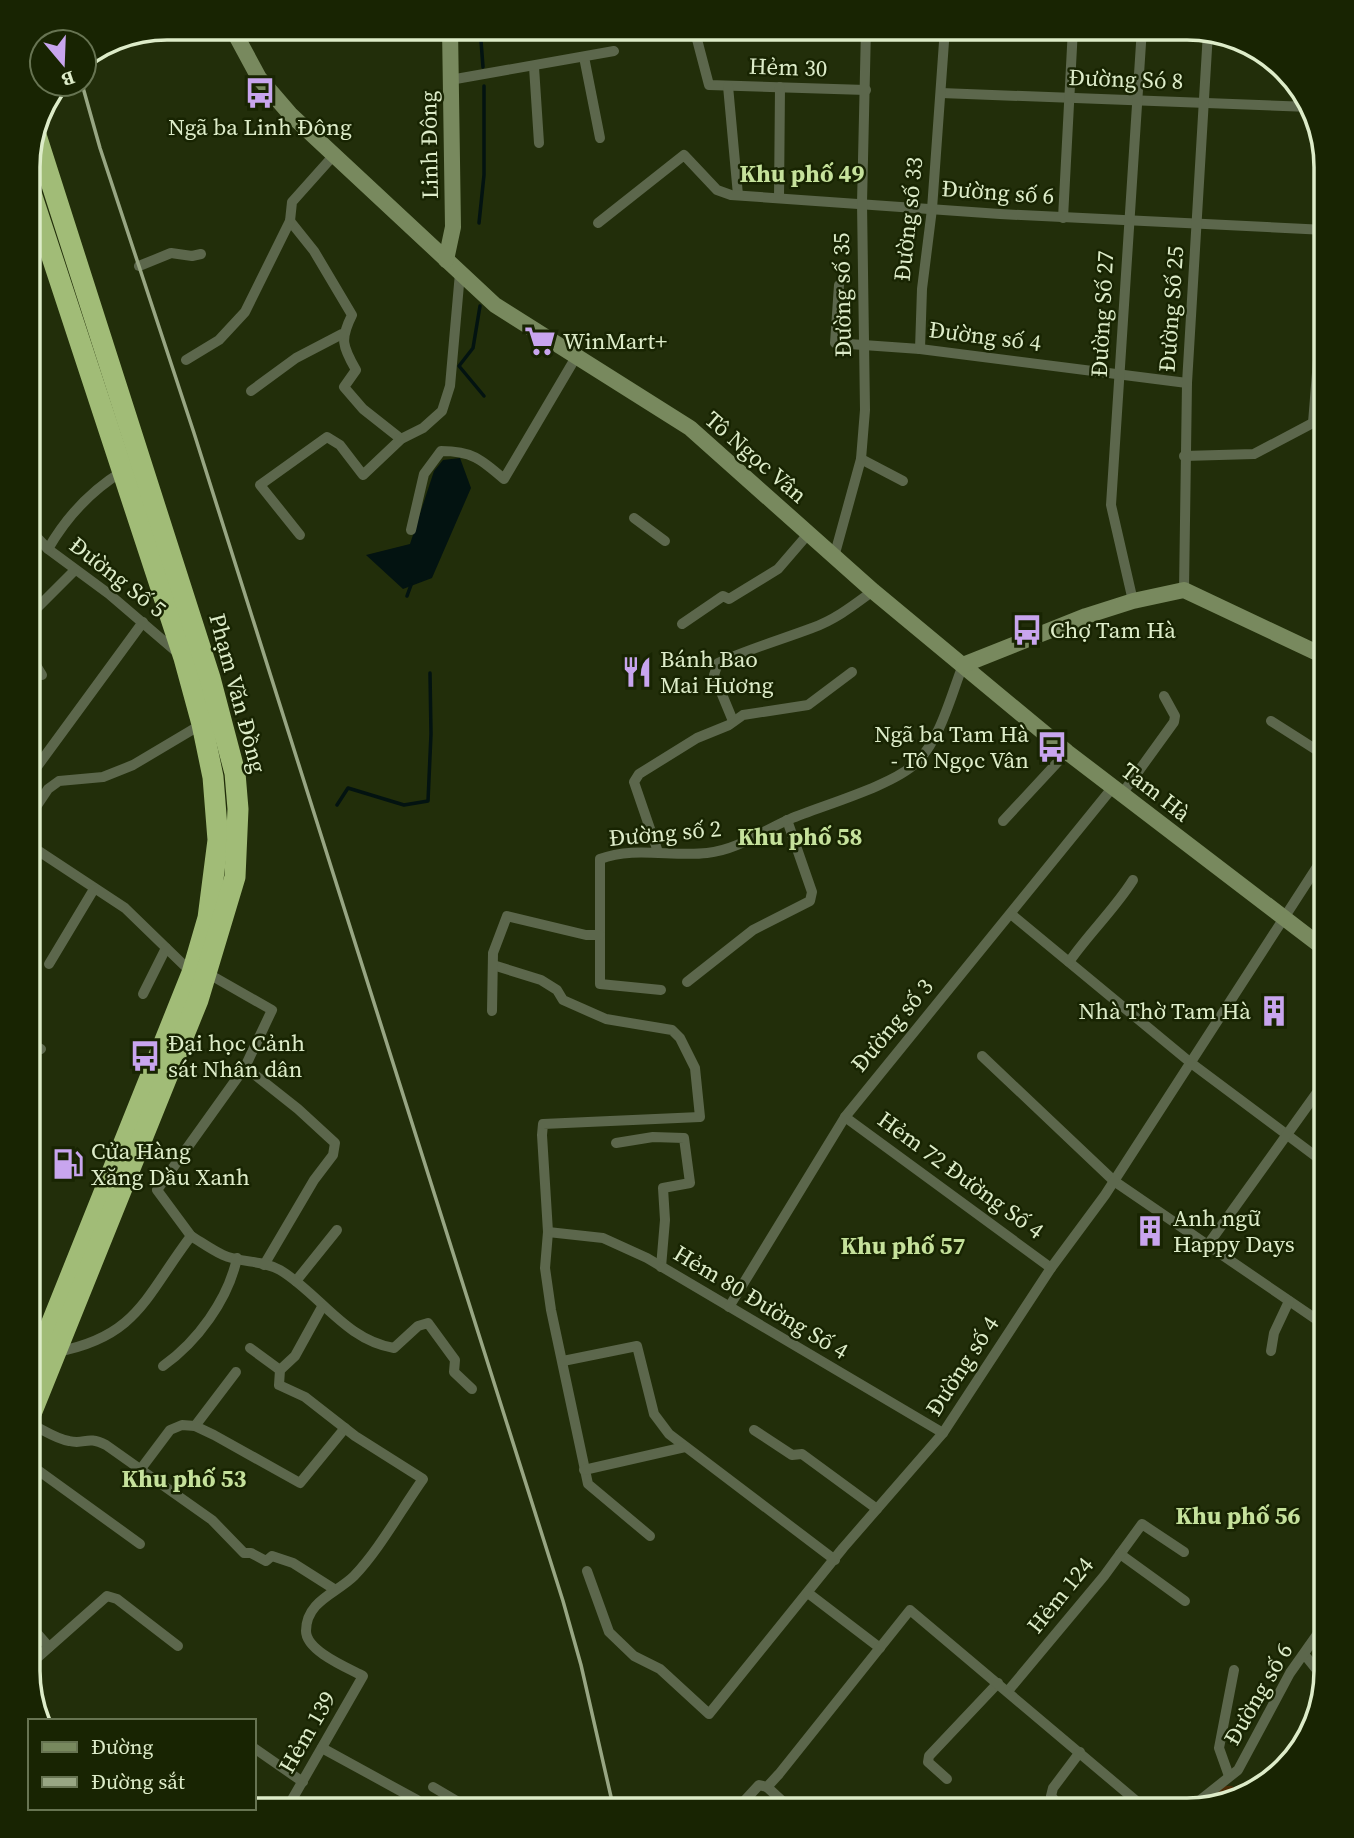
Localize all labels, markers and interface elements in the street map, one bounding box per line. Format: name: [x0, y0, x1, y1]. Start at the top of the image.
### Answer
north arrow: [28, 28, 98, 98]
street label: Hẻm 30: [748, 50, 828, 84]
street label: Đường Só 8: [1068, 61, 1184, 97]
text: B: [58, 65, 79, 93]
bus stop icon: Ngã ba Linh Đông: [243, 76, 277, 110]
street label: Linh Đông: [412, 90, 446, 200]
place label: Ngã ba Linh Đông: [168, 111, 352, 143]
street label: Đường số 33: [886, 155, 930, 283]
district label: Khu phố 49: [739, 157, 865, 190]
street label: Đường số 6: [940, 172, 1056, 212]
street label: Đường số 35: [825, 232, 859, 358]
street label: Đường Số 25: [1151, 245, 1191, 373]
street label: Đường Số 27: [1083, 250, 1121, 378]
street label: Đường số 4: [927, 313, 1044, 359]
supermarket icon: WinMart+: [523, 324, 557, 358]
place label: WinMart+: [563, 325, 667, 357]
street label: Tô Ngọc Vân: [698, 404, 814, 510]
street label: Đường Số 5: [63, 529, 173, 625]
street label: Phạm Văn Đồng: [201, 610, 275, 776]
bus stop icon: Chợ Tam Hà: [1010, 613, 1044, 647]
place label: Chợ Tam Hà: [1050, 614, 1176, 646]
place label: Bánh Bao Mai Hương: [660, 643, 774, 701]
restaurant icon: Bánh Bao Mai Hương: [620, 655, 654, 689]
place label: Ngã ba Tam Hà - Tô Ngọc Vân: [874, 718, 1029, 776]
bus stop icon: Ngã ba Tam Hà - Tô Ngọc Vân: [1035, 730, 1069, 764]
street label: Tam Hà: [1115, 755, 1198, 829]
street label: Đường số 2: [607, 812, 723, 854]
district label: Khu phố 58: [737, 820, 863, 853]
street label: Đường số 3: [843, 971, 941, 1079]
building icon: Nhà Thờ Tam Hà: [1257, 994, 1291, 1028]
place label: Nhà Thờ Tam Hà: [1078, 995, 1251, 1027]
place label: Đại học Cảnh sát Nhân dân: [168, 1027, 305, 1085]
bus stop icon: Đại học Cảnh sát Nhân dân: [128, 1039, 162, 1073]
street label: Hẻm 72 Đường Số 4: [871, 1104, 1051, 1247]
place label: Cửa Hàng Xăng Dầu Xanh: [91, 1135, 250, 1193]
fuel station icon: Cửa Hàng Xăng Dầu Xanh: [51, 1147, 85, 1181]
place label: Anh ngữ Happy Days: [1173, 1202, 1295, 1260]
building icon: Anh ngữ Happy Days: [1133, 1214, 1167, 1248]
district label: Khu phố 57: [840, 1229, 966, 1262]
street label: Hẻm 80 Đường Số 4: [668, 1237, 855, 1367]
street label: Đường số 4: [918, 1309, 1006, 1422]
district label: Khu phố 53: [121, 1462, 247, 1495]
district label: Khu phố 56: [1175, 1499, 1301, 1532]
street label: Hẻm 124: [1019, 1550, 1101, 1640]
street label: Đường số 6: [1216, 1637, 1300, 1751]
street label: Hẻm 139: [271, 1685, 343, 1779]
legend: [28, 1719, 256, 1810]
text: Đường: [91, 1732, 153, 1761]
text: Đường sắt: [91, 1767, 185, 1796]

